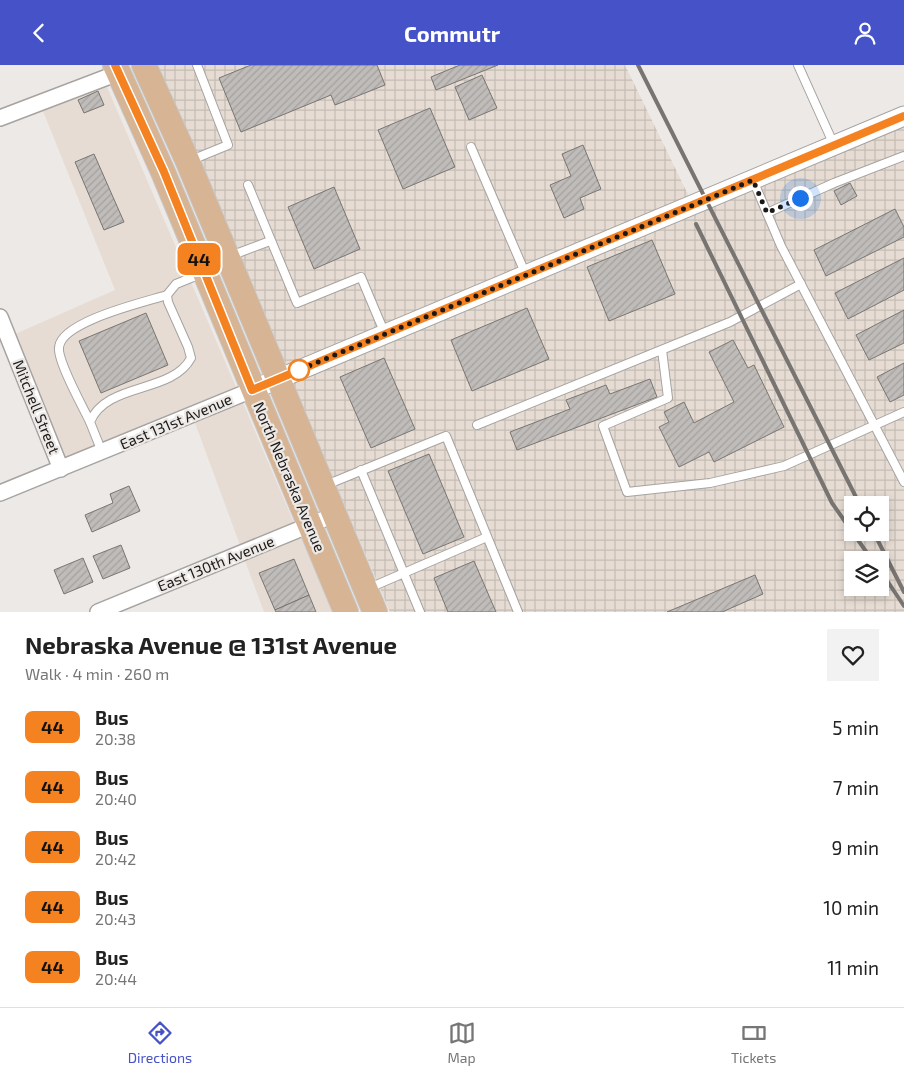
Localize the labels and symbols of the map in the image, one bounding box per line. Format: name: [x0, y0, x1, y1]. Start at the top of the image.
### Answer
your location: [788, 186, 813, 211]
line badge: 44: [176, 243, 222, 275]
street label: Mitchell Street: [10, 357, 64, 457]
unlabelled marker: [288, 359, 310, 381]
street label: East 131st Avenue: [117, 389, 234, 453]
street label: North Nebraska Avenue: [250, 399, 330, 554]
street label: East 130th Avenue: [155, 531, 277, 595]

